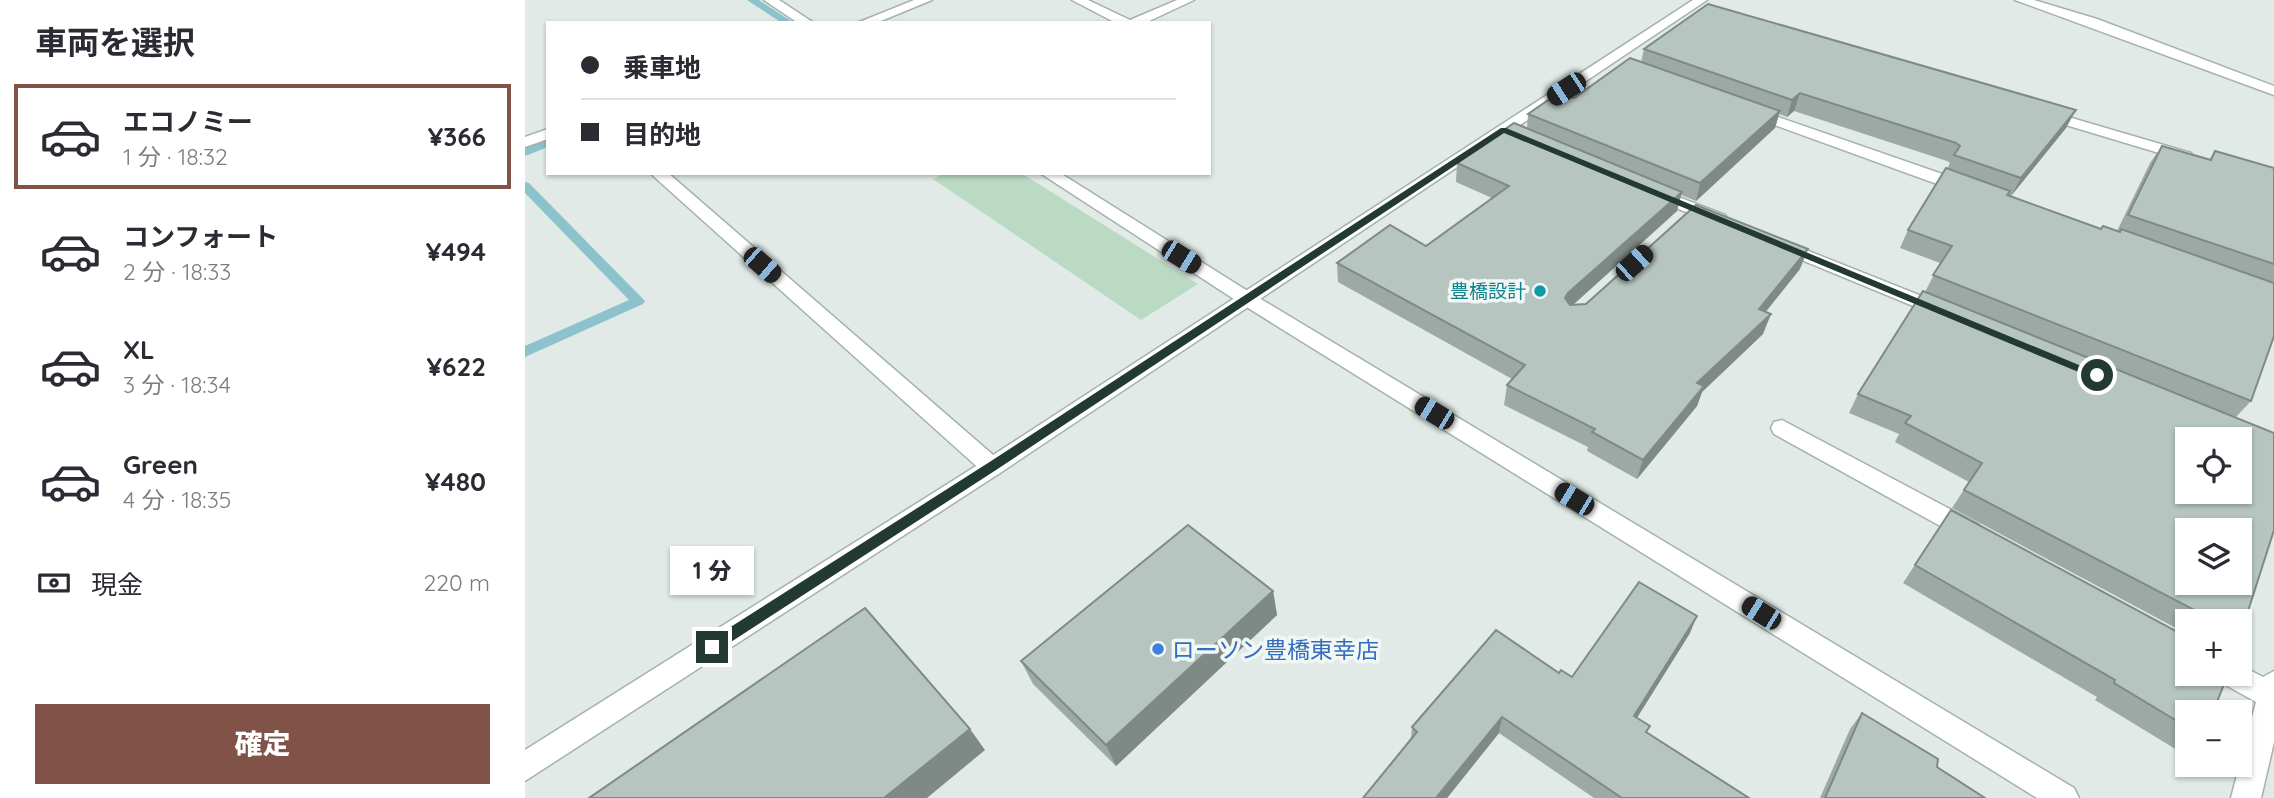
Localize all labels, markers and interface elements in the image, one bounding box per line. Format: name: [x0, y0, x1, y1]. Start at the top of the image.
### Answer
text: 車両を選択: [35, 22, 195, 62]
text: 乗車地: [623, 51, 701, 84]
car: [1543, 69, 1590, 109]
icon: car: [39, 105, 102, 168]
text: エコノミー: [123, 105, 253, 138]
text: 目的地: [623, 118, 701, 151]
text: ¥366: [428, 120, 486, 153]
text: 1 分 · 18:32: [123, 142, 228, 171]
icon: car: [39, 220, 102, 283]
text: コンフォート: [123, 220, 278, 253]
text: ¥494: [426, 235, 486, 268]
car: [1158, 237, 1205, 277]
car: [1612, 241, 1657, 285]
car: [740, 243, 785, 287]
text: 2 分 · 18:33: [123, 257, 231, 286]
place label: 豊橋設計: [1450, 279, 1526, 303]
marker: 豊橋設計: [1532, 283, 1548, 299]
text: XL: [123, 333, 155, 366]
icon: car: [39, 335, 102, 398]
text: ¥622: [427, 350, 486, 383]
route start: [2081, 359, 2113, 391]
text: 3 分 · 18:34: [123, 370, 231, 399]
car: [1411, 393, 1458, 433]
map controls: [2175, 427, 2252, 777]
button: locate: [2175, 427, 2252, 504]
text: Green: [123, 448, 198, 481]
icon: car: [39, 450, 102, 513]
text: ¥480: [425, 465, 486, 498]
car: [1551, 479, 1598, 519]
text: 4 分 · 18:35: [123, 485, 231, 514]
button: layers: [2175, 518, 2252, 595]
callout: 1 分: [670, 546, 754, 594]
text: 1 分: [693, 556, 731, 585]
icon: cash: [35, 564, 73, 602]
text: 現金: [91, 568, 143, 601]
text: 220 m: [424, 568, 490, 597]
car: [1738, 593, 1785, 633]
button: +: [2175, 609, 2252, 686]
route end: [696, 631, 728, 663]
place label: ローソン豊橋東幸店: [1172, 635, 1379, 664]
marker: ローソン豊橋東幸店: [1150, 641, 1166, 657]
button: −: [2175, 700, 2252, 777]
button: 確定: [35, 704, 490, 784]

